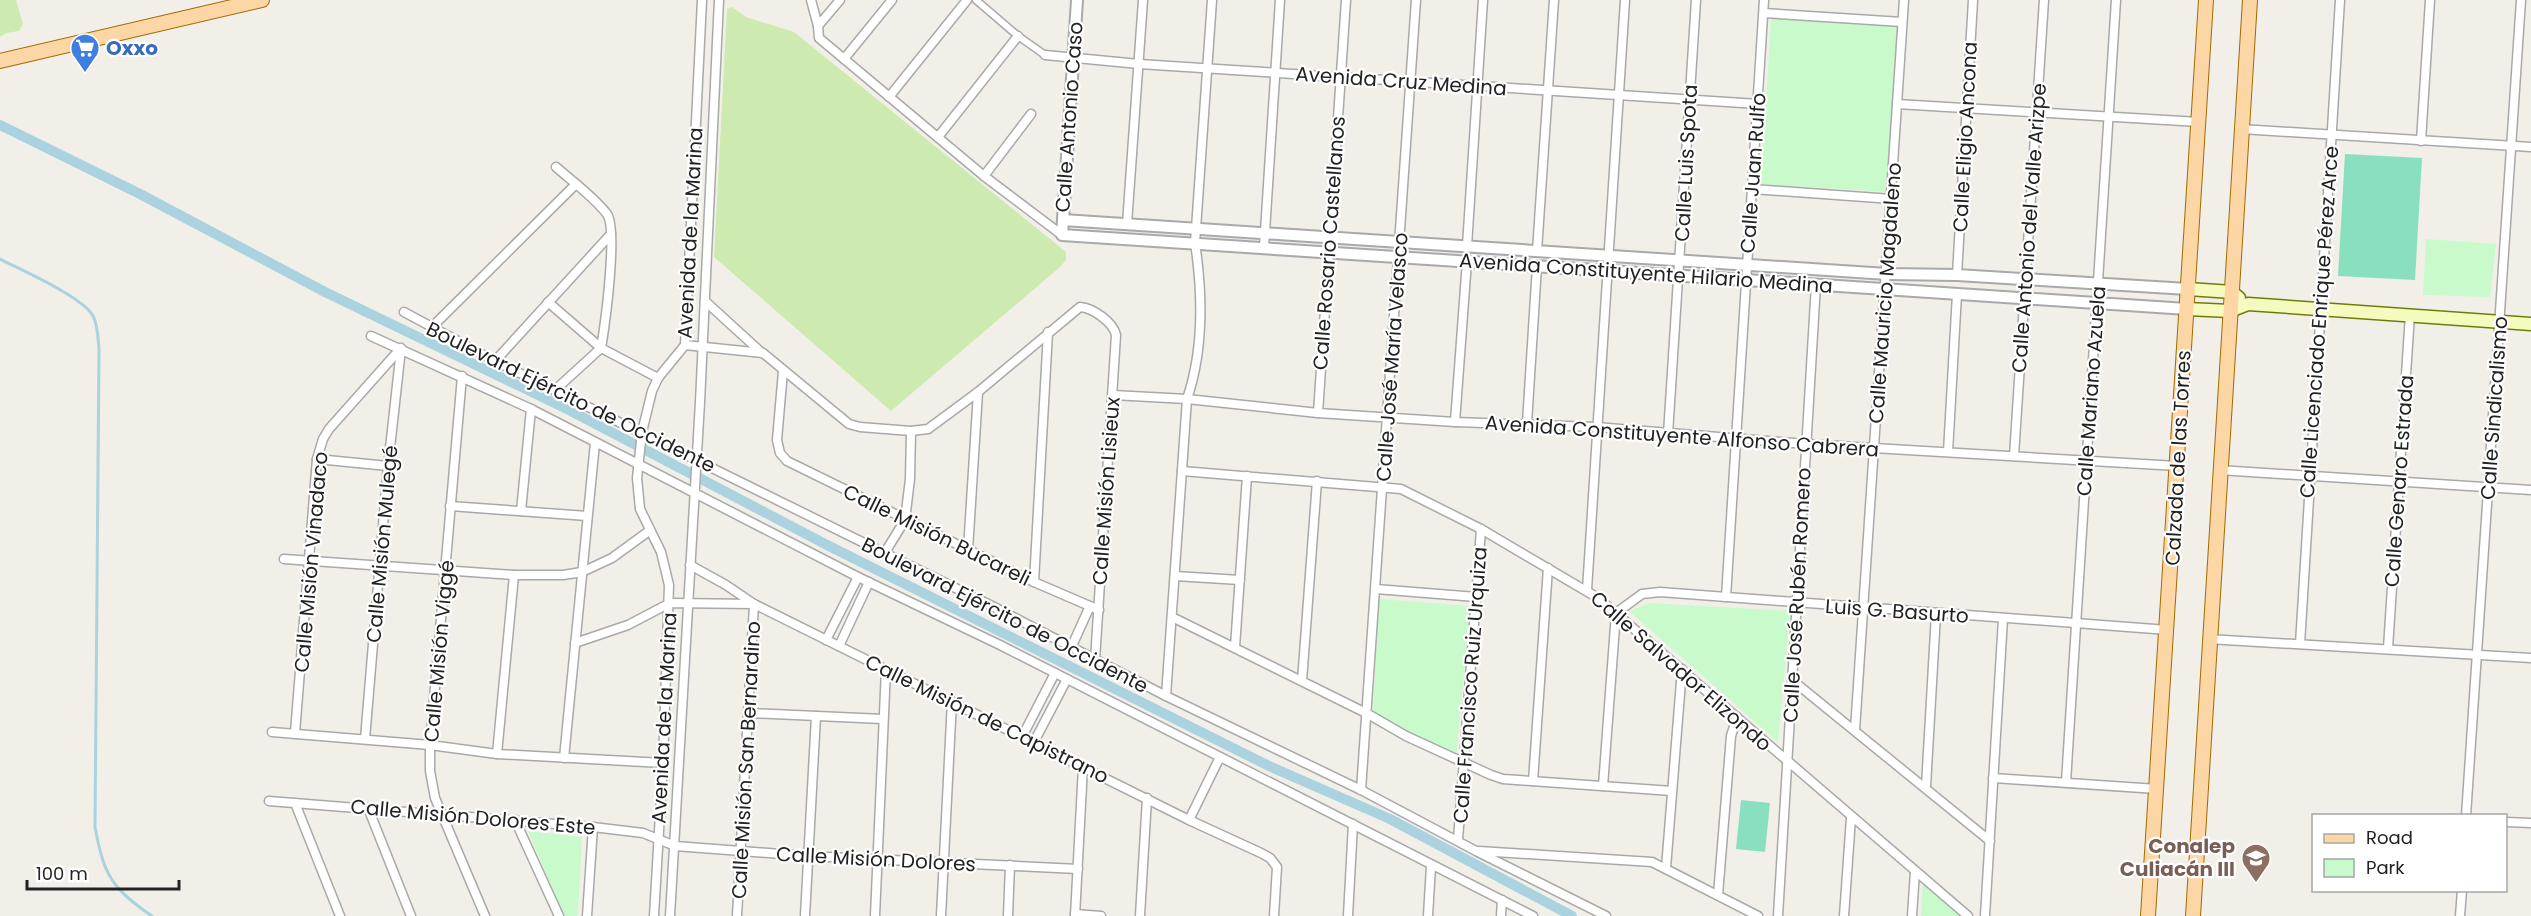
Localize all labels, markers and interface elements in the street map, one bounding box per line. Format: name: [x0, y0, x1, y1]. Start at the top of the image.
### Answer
street label: Calle Antonio Caso: [1048, 21, 1090, 213]
supermarket icon: Oxxo: [69, 32, 101, 74]
place label: Oxxo: [106, 34, 158, 62]
street label: Calle Eligio Ancona: [1946, 41, 1984, 233]
street label: Avenida Cruz Medina: [1294, 60, 1508, 102]
street label: Calle Antonio del Valle Arizpe: [2005, 82, 2053, 374]
street label: Calle Luis Spota: [1668, 84, 1704, 242]
street label: Calle Juan Rulfo: [1733, 92, 1773, 254]
street label: Calle Rosario Castellanos: [1306, 115, 1352, 371]
street label: Avenida de la Marina: [670, 127, 710, 339]
street label: Calle Licenciado Enrique Pérez Arce: [2293, 145, 2345, 499]
street label: Calle Mauricio Magdaleno: [1862, 161, 1908, 425]
street label: Calle José María Velasco: [1369, 231, 1415, 483]
street label: Avenida Constituyente Hilario Medina: [1458, 246, 1834, 300]
street label: Calle Mariano Azuela: [2070, 285, 2112, 497]
street label: Boulevard Ejército de Occidente: [422, 315, 720, 479]
street label: Calle Sindicalismo: [2474, 315, 2514, 501]
street label: Calzada de las Torres: [2158, 350, 2198, 566]
street label: Calle Genaro Estrada: [2378, 374, 2420, 588]
street label: Calle Misión Lisieux: [1085, 395, 1127, 586]
street label: Avenida Constituyente Alfonso Cabrera: [1484, 408, 1880, 464]
street label: Calle Misión Mulegé: [359, 444, 405, 644]
street label: Calle Misión Vinadaco: [287, 450, 335, 674]
street label: Calle José Rubén Romero: [1776, 467, 1818, 723]
street label: Calle Misión Bucareli: [839, 477, 1035, 593]
street label: Boulevard Ejército de Occidente: [857, 530, 1153, 700]
street label: Calle Francisco Ruiz Urquiza: [1446, 546, 1494, 824]
street label: Calle Misión Viggé: [417, 559, 461, 743]
street label: Calle Salvador Elizondo: [1584, 584, 1778, 758]
street label: Luis G. Basurto: [1824, 592, 1970, 630]
street label: Avenida de la Marina: [644, 612, 684, 824]
street label: Calle Misión San Bernardino: [725, 620, 767, 900]
street label: Calle Misión de Capistrano: [860, 648, 1114, 790]
street label: Calle Misión Dolores Este: [349, 792, 597, 842]
legend: [2312, 814, 2507, 892]
text: Road: [2366, 825, 2413, 850]
place label: Conalep Culiacán III: [2120, 832, 2235, 883]
street label: Calle Misión Dolores: [775, 840, 977, 878]
school or university icon: Conalep Culiacán III: [2240, 842, 2272, 884]
scale bar: [27, 853, 178, 891]
text: Park: [2366, 855, 2405, 880]
text: 100 m: [36, 861, 88, 886]

